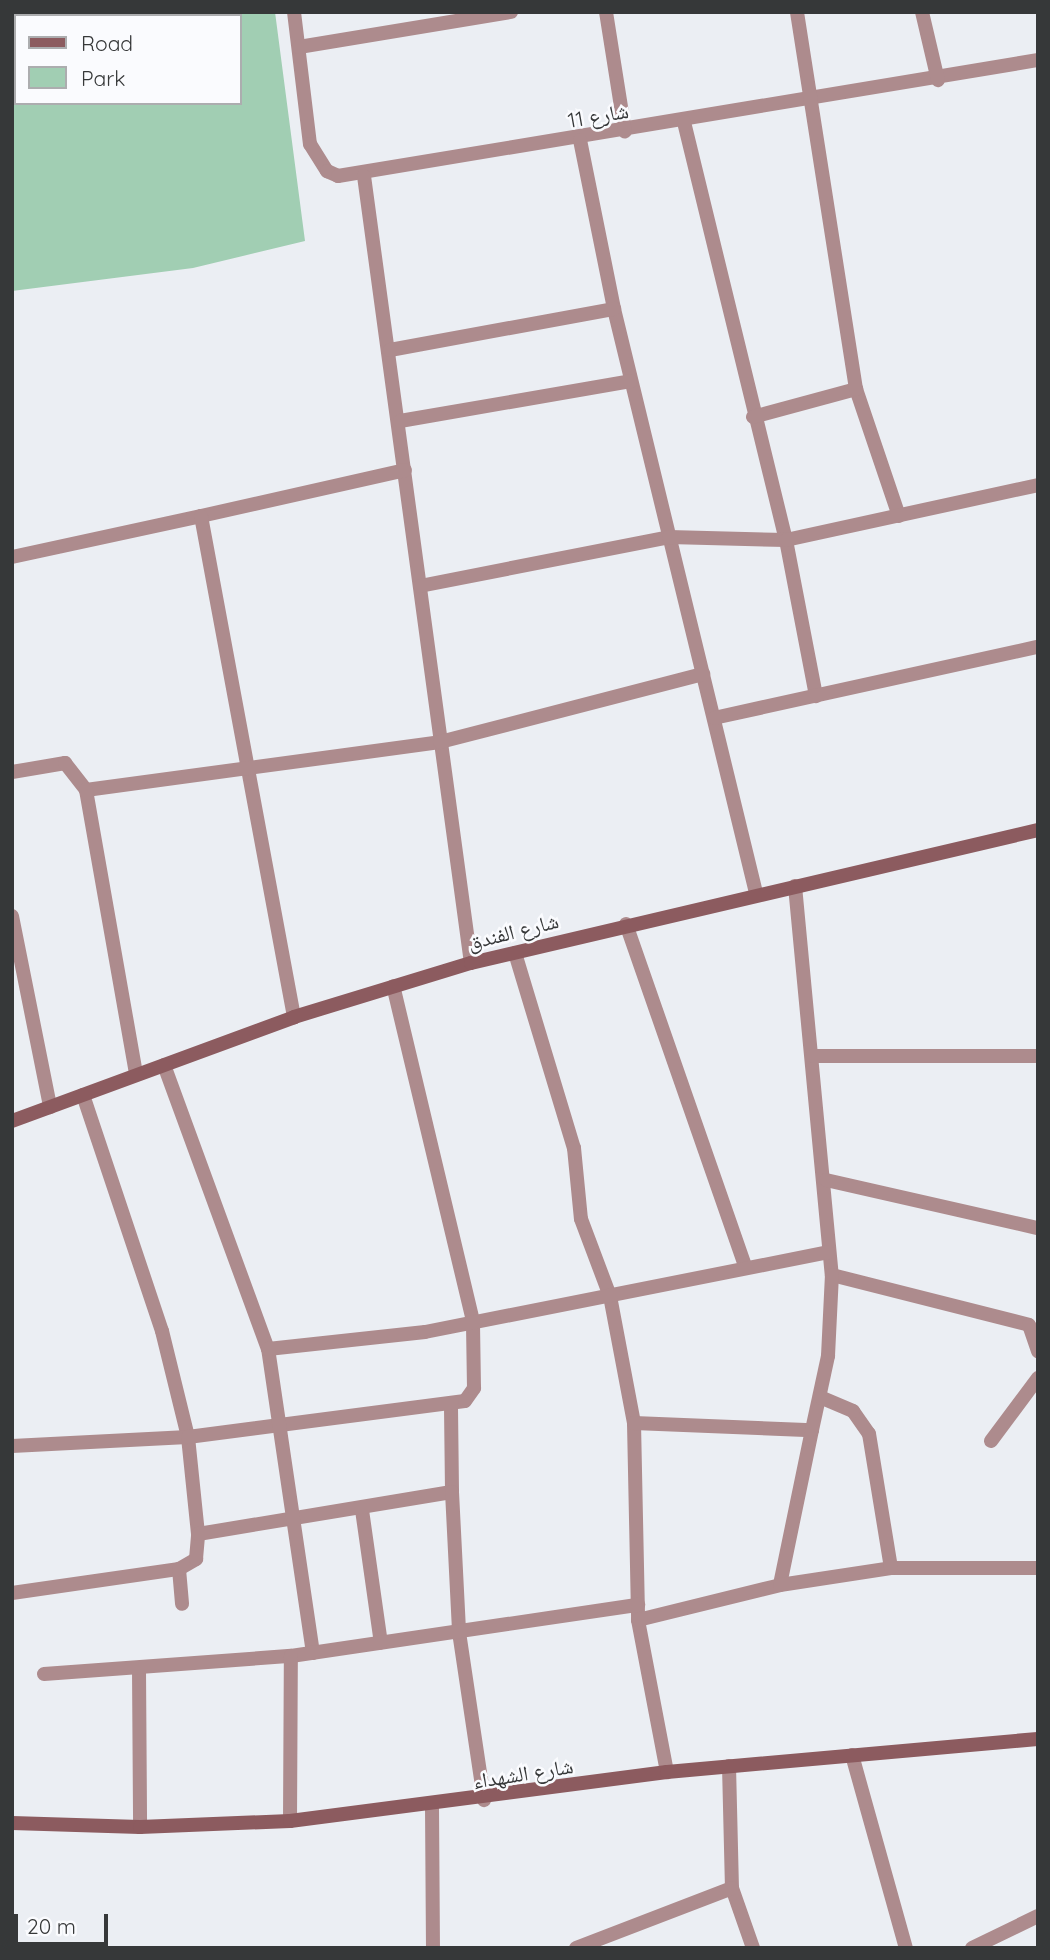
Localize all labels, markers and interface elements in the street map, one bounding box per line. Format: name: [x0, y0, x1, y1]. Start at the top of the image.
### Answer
legend: [14, 14, 242, 105]
text: Road: [81, 30, 133, 56]
text: Park: [81, 65, 125, 91]
street label: شارع 11: [566, 97, 630, 133]
street label: شارع الفندق: [465, 908, 561, 954]
street label: شارع الشهداء: [471, 1753, 575, 1793]
scale bar: [18, 1900, 112, 1944]
text: 20 m: [27, 1913, 76, 1939]

